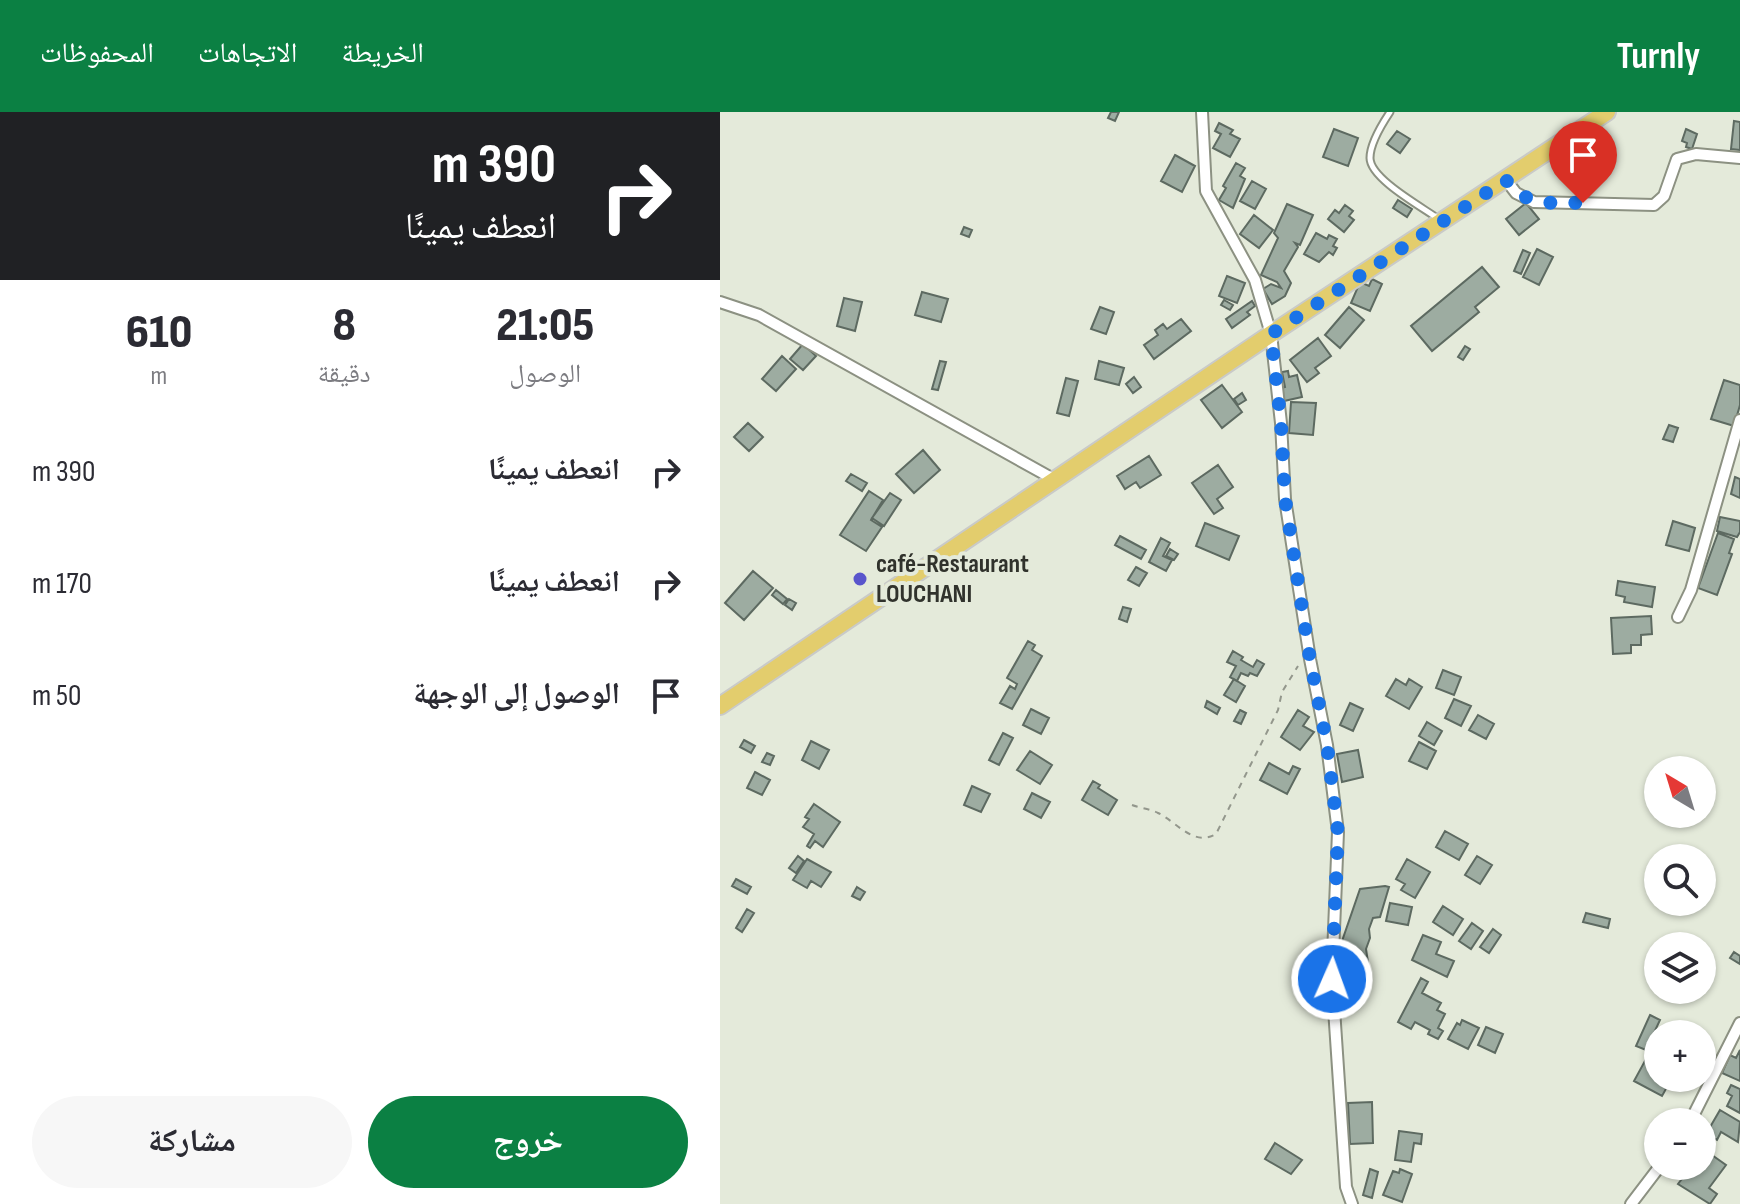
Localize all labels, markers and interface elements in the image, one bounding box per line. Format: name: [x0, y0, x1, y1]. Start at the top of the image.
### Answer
text: Turnly: [1617, 34, 1700, 79]
text: المحفوظات: [40, 37, 154, 70]
text: الاتجاهات: [198, 37, 297, 70]
text: الخريطة: [341, 37, 424, 70]
pin: [1549, 121, 1617, 203]
text: 390 m: [432, 132, 556, 199]
icon: arrive: [1561, 133, 1605, 177]
icon: right: [584, 144, 688, 248]
text: انعطف يمينًا: [405, 206, 556, 249]
text: 8: [332, 297, 356, 354]
text: 21:05: [496, 297, 594, 354]
text: 610: [126, 304, 192, 361]
text: دقيقة: [318, 359, 371, 390]
text: الوصول: [509, 359, 581, 390]
text: m: [151, 361, 167, 392]
icon: right: [644, 450, 688, 494]
text: انعطف يمينًا: [488, 452, 620, 488]
text: 390 m: [32, 454, 95, 490]
place label: café-Restaurant LOUCHANI: [876, 549, 1029, 610]
icon: right: [644, 562, 688, 606]
text: انعطف يمينًا: [488, 564, 620, 600]
text: 170 m: [32, 566, 92, 602]
marker: café-Restaurant LOUCHANI: [851, 570, 869, 588]
icon: arrive: [644, 674, 688, 718]
text: الوصول إلى الوجهة: [413, 676, 620, 712]
text: 50 m: [32, 678, 81, 714]
north arrow: [1644, 756, 1716, 828]
map controls: [1644, 756, 1716, 1180]
button: search: [1644, 844, 1716, 916]
button: layers: [1644, 932, 1716, 1004]
position arrow: [1290, 937, 1374, 1021]
button: +: [1644, 1020, 1716, 1092]
button: مشاركة: [32, 1096, 352, 1188]
button: خروج: [368, 1096, 688, 1188]
button: −: [1644, 1108, 1716, 1180]

